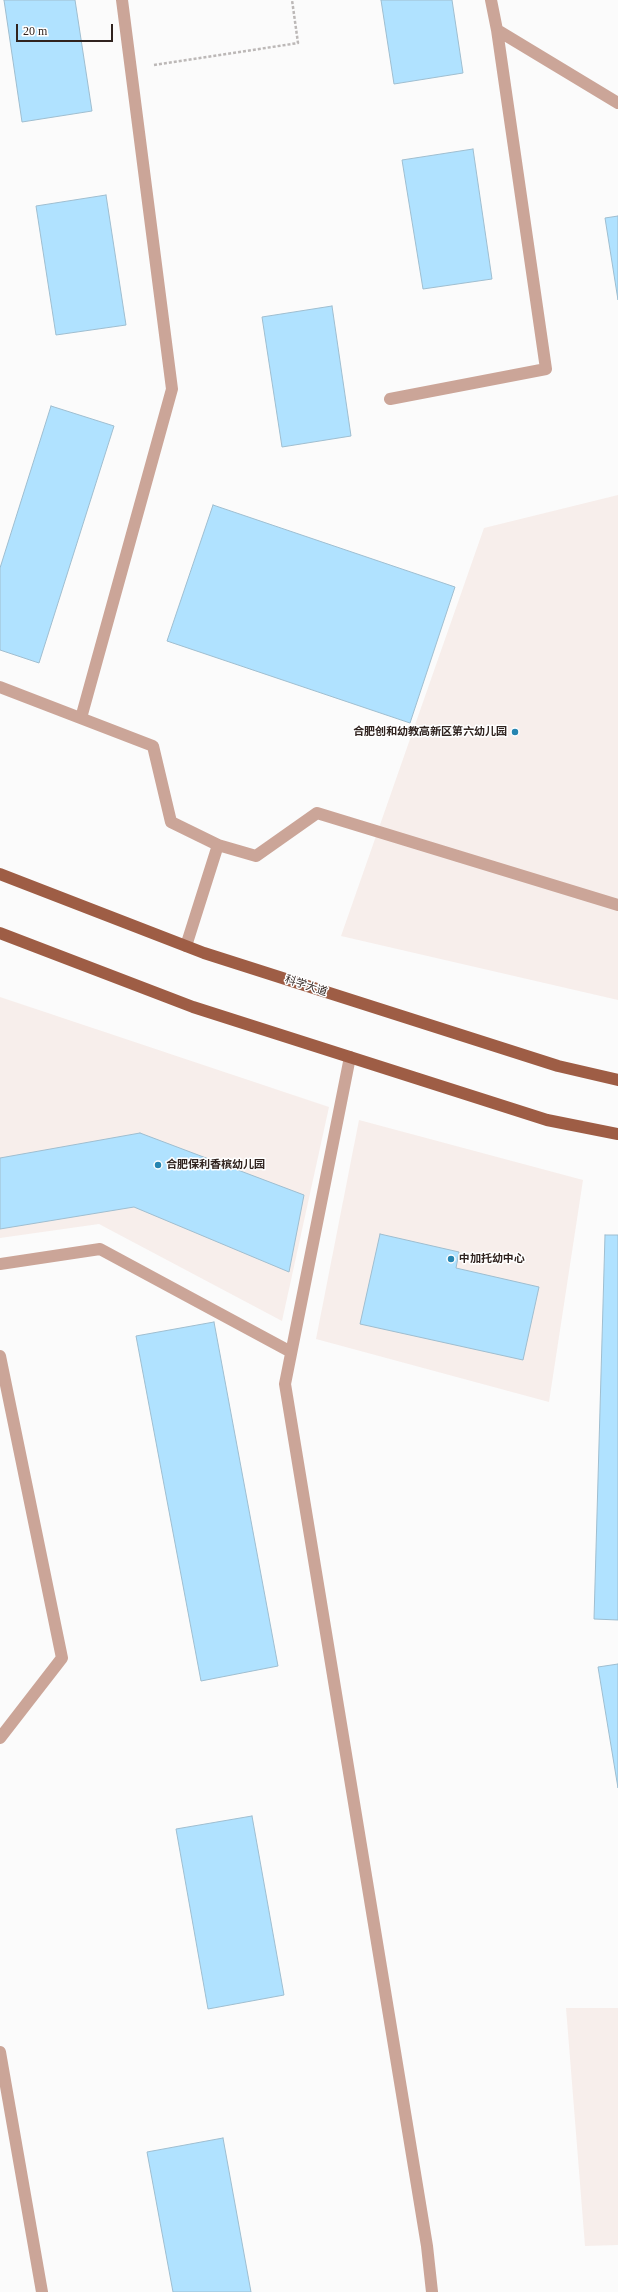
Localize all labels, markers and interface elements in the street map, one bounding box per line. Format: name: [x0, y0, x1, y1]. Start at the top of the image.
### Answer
scale bar: [18, 16, 115, 42]
text: 20 m: [23, 24, 47, 38]
place label: 合肥创和幼教高新区第六幼儿园: [353, 725, 507, 739]
marker: 合肥创和幼教高新区第六幼儿园: [510, 727, 520, 737]
street label: 科学大道: [283, 973, 329, 999]
place label: 合肥保利香槟幼儿园: [166, 1158, 265, 1172]
marker: 合肥保利香槟幼儿园: [153, 1160, 163, 1170]
place label: 中加托幼中心: [459, 1252, 525, 1266]
marker: 中加托幼中心: [446, 1254, 456, 1264]

